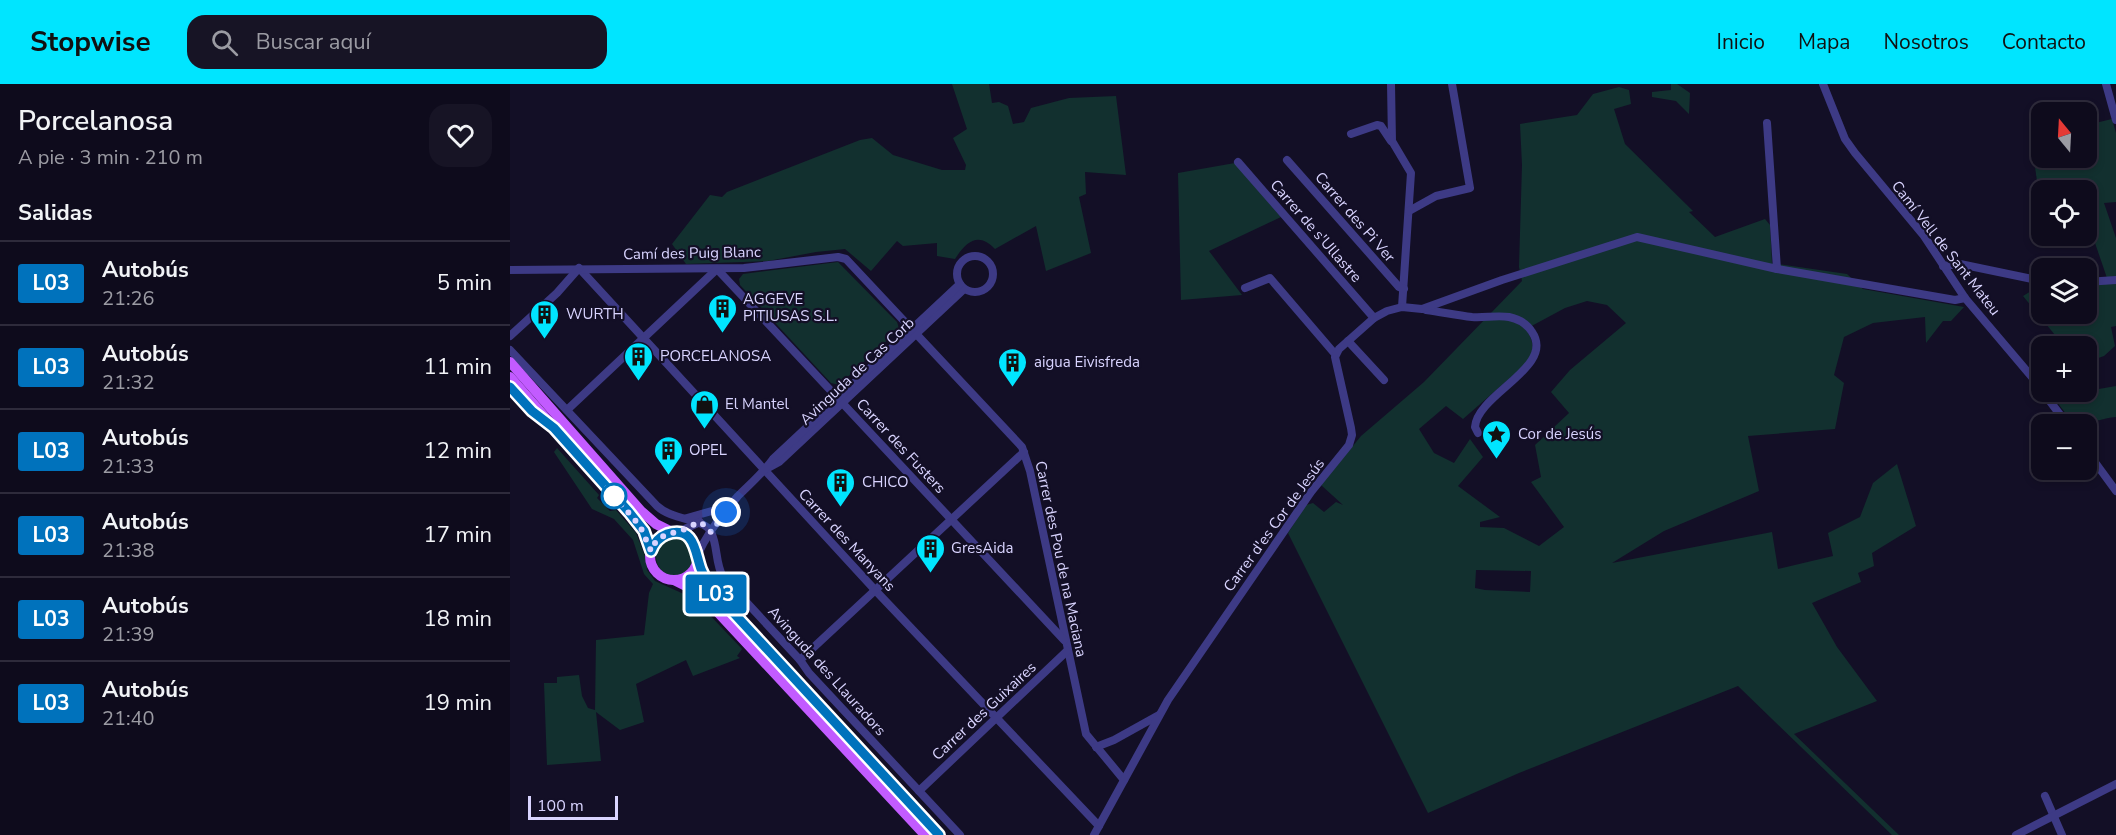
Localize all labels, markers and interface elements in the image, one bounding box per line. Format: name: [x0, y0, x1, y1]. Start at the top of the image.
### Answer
search box: [187, 15, 607, 69]
text: Stopwise: [30, 23, 151, 61]
icon: search: [208, 26, 241, 59]
text: Buscar aquí: [256, 27, 371, 57]
text: Inicio: [1717, 28, 1765, 56]
text: Mapa: [1798, 28, 1850, 56]
text: Nosotros: [1883, 28, 1969, 56]
text: Contacto: [2002, 28, 2086, 56]
text: Porcelanosa: [18, 102, 173, 140]
north arrow: [2031, 102, 2097, 168]
map controls: [2031, 102, 2097, 480]
button: heart: [429, 104, 492, 167]
text: A pie · 3 min · 210 m: [18, 144, 203, 171]
street label: Carrer des Pi Ver: [1310, 168, 1400, 267]
street label: Carrer de s'Ullastre: [1266, 175, 1366, 287]
street label: Camí Vell de Sant Mateu: [1887, 176, 2005, 320]
button: locate: [2031, 180, 2097, 246]
text: Salidas: [18, 198, 93, 228]
street label: Camí des Puig Blanc: [623, 242, 761, 264]
text: Autobús: [102, 255, 189, 285]
button: layers: [2031, 258, 2097, 324]
text: 5 min: [437, 268, 492, 298]
text: L03: [32, 269, 70, 297]
text: 21:26: [102, 285, 155, 312]
place label: AGGEVE PITIUSAS S.L.: [743, 289, 837, 326]
building icon: AGGEVE PITIUSAS S.L.: [706, 292, 738, 334]
building icon: WURTH: [529, 298, 561, 340]
place label: WURTH: [566, 304, 624, 324]
street label: Avinguda de Cas Corb: [796, 313, 919, 429]
button: +: [2031, 336, 2097, 402]
text: Autobús: [102, 339, 189, 369]
building icon: PORCELANOSA: [623, 340, 655, 382]
place label: PORCELANOSA: [660, 346, 771, 366]
building icon: aigua Eivisfreda: [997, 346, 1029, 388]
text: 11 min: [424, 352, 492, 382]
place label: aigua Eivisfreda: [1034, 352, 1140, 372]
text: L03: [32, 353, 70, 381]
text: 21:32: [102, 369, 155, 396]
shop icon: El Mantel: [688, 388, 720, 430]
place label: El Mantel: [725, 394, 789, 414]
street label: Carrer des Fusters: [852, 394, 950, 498]
button: −: [2031, 414, 2097, 480]
place icon: Cor de Jesús: [1481, 418, 1513, 460]
text: Autobús: [102, 423, 189, 453]
place label: Cor de Jesús: [1518, 424, 1601, 444]
building icon: OPEL: [652, 434, 684, 476]
text: 12 min: [424, 436, 492, 466]
text: L03: [32, 437, 70, 465]
place label: OPEL: [689, 440, 727, 460]
text: 21:33: [102, 453, 155, 480]
street label: Carrer d'es Cor de Jesús: [1219, 454, 1329, 596]
street label: Carrer des Pou de na Maciana: [1030, 459, 1092, 659]
building icon: CHICO: [825, 466, 857, 508]
place label: CHICO: [862, 472, 909, 492]
unlabelled marker: [601, 483, 627, 509]
street label: Carrer des Manyans: [794, 484, 900, 596]
your location: [711, 497, 741, 527]
text: Autobús: [102, 507, 189, 537]
text: 17 min: [424, 520, 492, 550]
text: L03: [32, 521, 70, 549]
building icon: GresAida: [914, 532, 946, 574]
text: 21:38: [102, 537, 155, 564]
place label: GresAida: [951, 538, 1013, 558]
line badge: L03: [682, 574, 750, 614]
text: L03: [697, 580, 735, 608]
text: Autobús: [102, 591, 189, 621]
street label: Avinguda des Llauradors: [763, 602, 891, 740]
text: 18 min: [424, 604, 492, 634]
text: L03: [32, 605, 70, 633]
text: 21:39: [102, 621, 155, 648]
street label: Carrer des Guixaires: [927, 657, 1041, 765]
text: Autobús: [102, 675, 189, 705]
text: 19 min: [424, 688, 492, 718]
text: L03: [32, 689, 70, 717]
text: 21:40: [102, 705, 155, 732]
scale bar: [528, 793, 618, 820]
text: 100 m: [537, 795, 584, 817]

